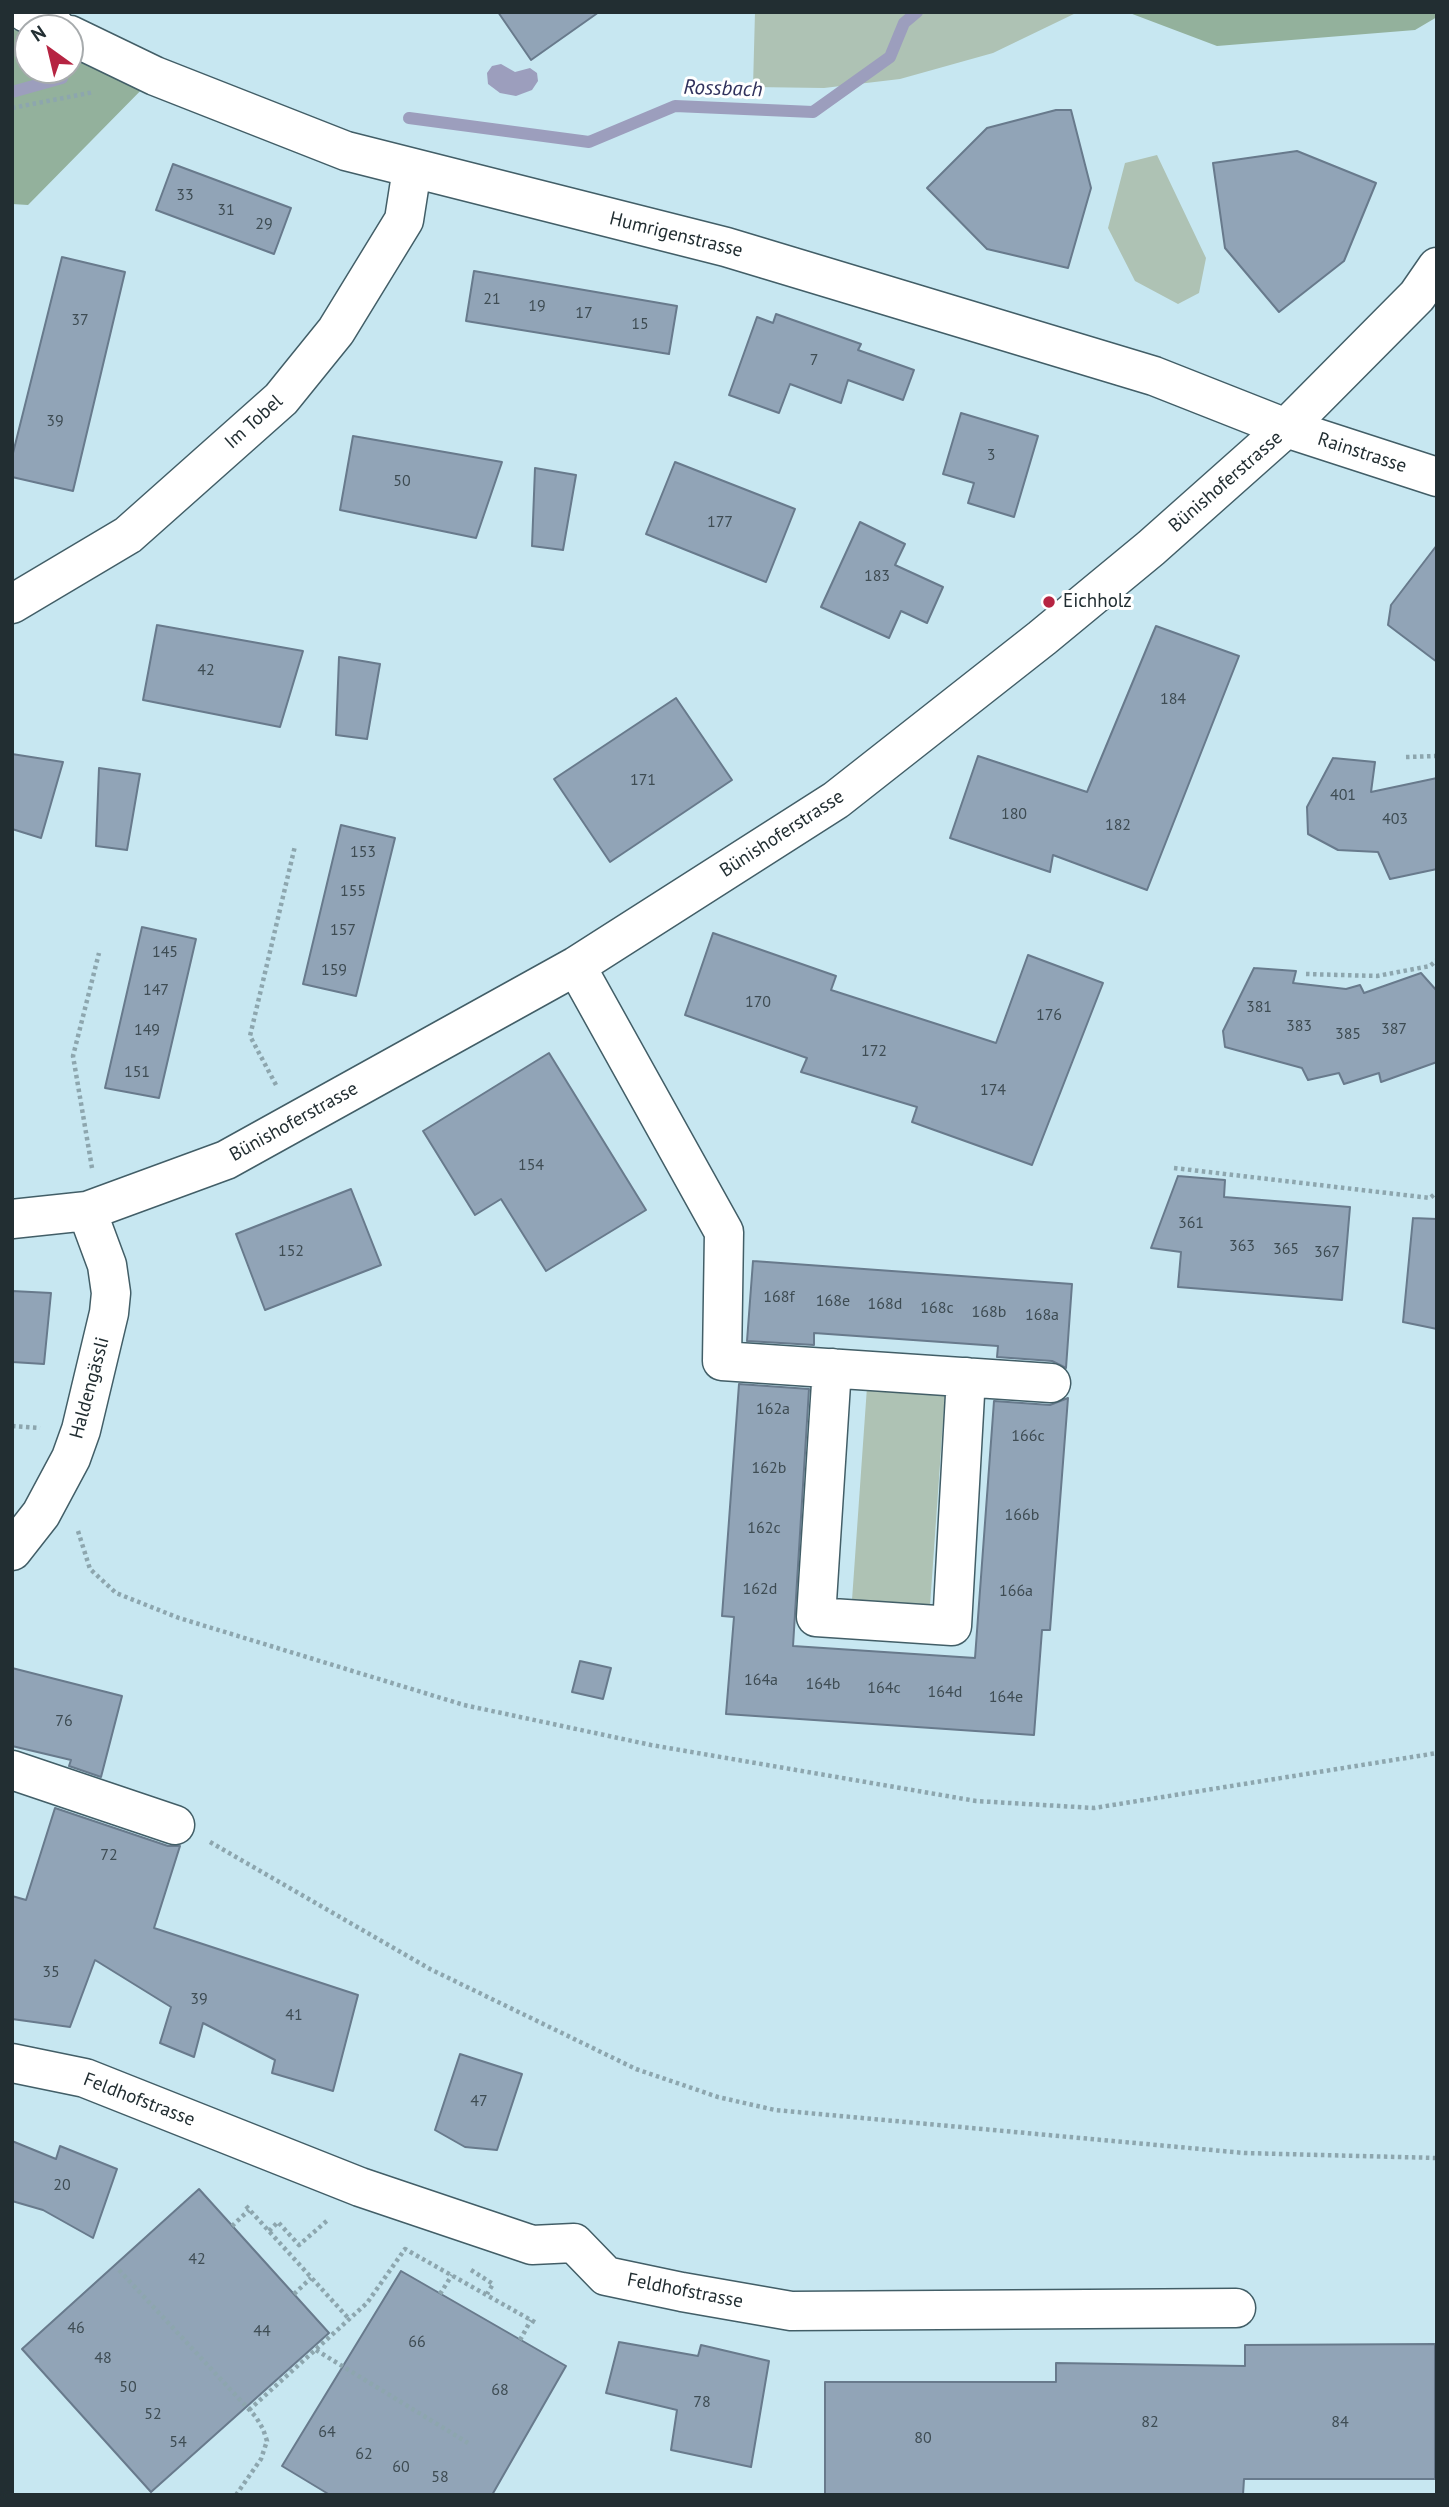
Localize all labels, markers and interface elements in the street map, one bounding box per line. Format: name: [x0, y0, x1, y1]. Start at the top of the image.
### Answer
north arrow: [14, 14, 84, 84]
text: N: [26, 20, 50, 47]
water label: Rossbach: [683, 75, 763, 103]
house number: 33: [176, 185, 194, 205]
house number: 31: [217, 200, 235, 220]
street label: Humrigenstrasse: [607, 207, 745, 263]
house number: 29: [255, 214, 273, 234]
house number: 21: [483, 289, 501, 309]
house number: 19: [528, 296, 546, 316]
house number: 17: [575, 303, 593, 323]
house number: 37: [71, 310, 89, 330]
house number: 15: [631, 314, 649, 334]
house number: 7: [810, 350, 818, 370]
street label: Im Tobel: [220, 390, 288, 454]
house number: 39: [46, 411, 64, 431]
street label: Bünishoferstrasse: [1165, 426, 1287, 538]
street label: Rainstrasse: [1315, 428, 1409, 478]
house number: 3: [987, 445, 995, 465]
house number: 50: [393, 471, 411, 491]
house number: 177: [707, 512, 733, 532]
house number: 183: [864, 566, 890, 586]
place label: Eichholz: [1063, 591, 1132, 613]
marker: Eichholz: [1041, 594, 1057, 610]
house number: 42: [197, 660, 215, 680]
house number: 184: [1160, 689, 1186, 709]
house number: 171: [630, 770, 656, 790]
street label: Bünishoferstrasse: [716, 785, 848, 883]
house number: 401: [1330, 785, 1356, 805]
house number: 180: [1001, 804, 1027, 824]
house number: 403: [1382, 809, 1408, 829]
house number: 182: [1105, 815, 1131, 835]
house number: 153: [350, 842, 376, 862]
house number: 155: [340, 881, 366, 901]
house number: 157: [330, 920, 356, 940]
house number: 145: [152, 942, 178, 962]
house number: 159: [321, 960, 347, 980]
house number: 147: [143, 980, 169, 1000]
house number: 170: [745, 992, 771, 1012]
house number: 381: [1246, 997, 1272, 1017]
house number: 176: [1036, 1005, 1062, 1025]
house number: 383: [1286, 1016, 1312, 1036]
house number: 387: [1381, 1019, 1407, 1039]
house number: 149: [134, 1020, 160, 1040]
house number: 385: [1335, 1024, 1361, 1044]
house number: 172: [861, 1041, 887, 1061]
house number: 151: [124, 1062, 150, 1082]
street label: Bünishoferstrasse: [226, 1077, 362, 1167]
house number: 174: [980, 1080, 1006, 1100]
house number: 154: [518, 1155, 544, 1175]
house number: 361: [1178, 1213, 1204, 1233]
house number: 363: [1229, 1236, 1255, 1256]
house number: 365: [1273, 1239, 1299, 1259]
house number: 152: [278, 1241, 304, 1261]
house number: 367: [1314, 1242, 1340, 1262]
house number: 168f: [763, 1287, 795, 1307]
house number: 168e: [816, 1291, 850, 1311]
house number: 168d: [868, 1294, 902, 1314]
house number: 168c: [920, 1298, 954, 1318]
house number: 168b: [972, 1302, 1006, 1322]
house number: 168a: [1025, 1305, 1059, 1325]
street label: Haldengässli: [65, 1335, 115, 1441]
house number: 162a: [756, 1399, 790, 1419]
house number: 166c: [1011, 1426, 1045, 1446]
house number: 162b: [752, 1458, 786, 1478]
house number: 166b: [1005, 1505, 1039, 1525]
house number: 162c: [747, 1518, 781, 1538]
house number: 162d: [743, 1579, 777, 1599]
house number: 166a: [999, 1581, 1033, 1601]
house number: 164a: [744, 1670, 778, 1690]
house number: 164b: [806, 1674, 840, 1694]
house number: 164c: [867, 1678, 901, 1698]
house number: 164d: [928, 1682, 962, 1702]
house number: 164e: [989, 1687, 1023, 1707]
house number: 76: [55, 1711, 73, 1731]
house number: 72: [100, 1845, 118, 1865]
house number: 35: [42, 1962, 60, 1982]
house number: 39: [190, 1989, 208, 2009]
house number: 41: [285, 2005, 303, 2025]
street label: Feldhofstrasse: [80, 2068, 198, 2132]
house number: 47: [470, 2091, 488, 2111]
house number: 20: [53, 2175, 71, 2195]
house number: 42: [188, 2249, 206, 2269]
street label: Feldhofstrasse: [625, 2269, 745, 2313]
house number: 46: [67, 2318, 85, 2338]
house number: 44: [253, 2321, 271, 2341]
house number: 66: [408, 2332, 426, 2352]
house number: 48: [94, 2348, 112, 2368]
house number: 50: [119, 2377, 137, 2397]
house number: 68: [491, 2380, 509, 2400]
house number: 78: [693, 2392, 711, 2412]
house number: 52: [144, 2404, 162, 2424]
house number: 82: [1141, 2412, 1159, 2432]
house number: 84: [1331, 2412, 1349, 2432]
house number: 64: [318, 2422, 336, 2442]
house number: 80: [914, 2428, 932, 2448]
house number: 54: [169, 2432, 187, 2452]
house number: 62: [355, 2444, 373, 2464]
house number: 60: [392, 2457, 410, 2477]
house number: 58: [431, 2467, 449, 2487]

